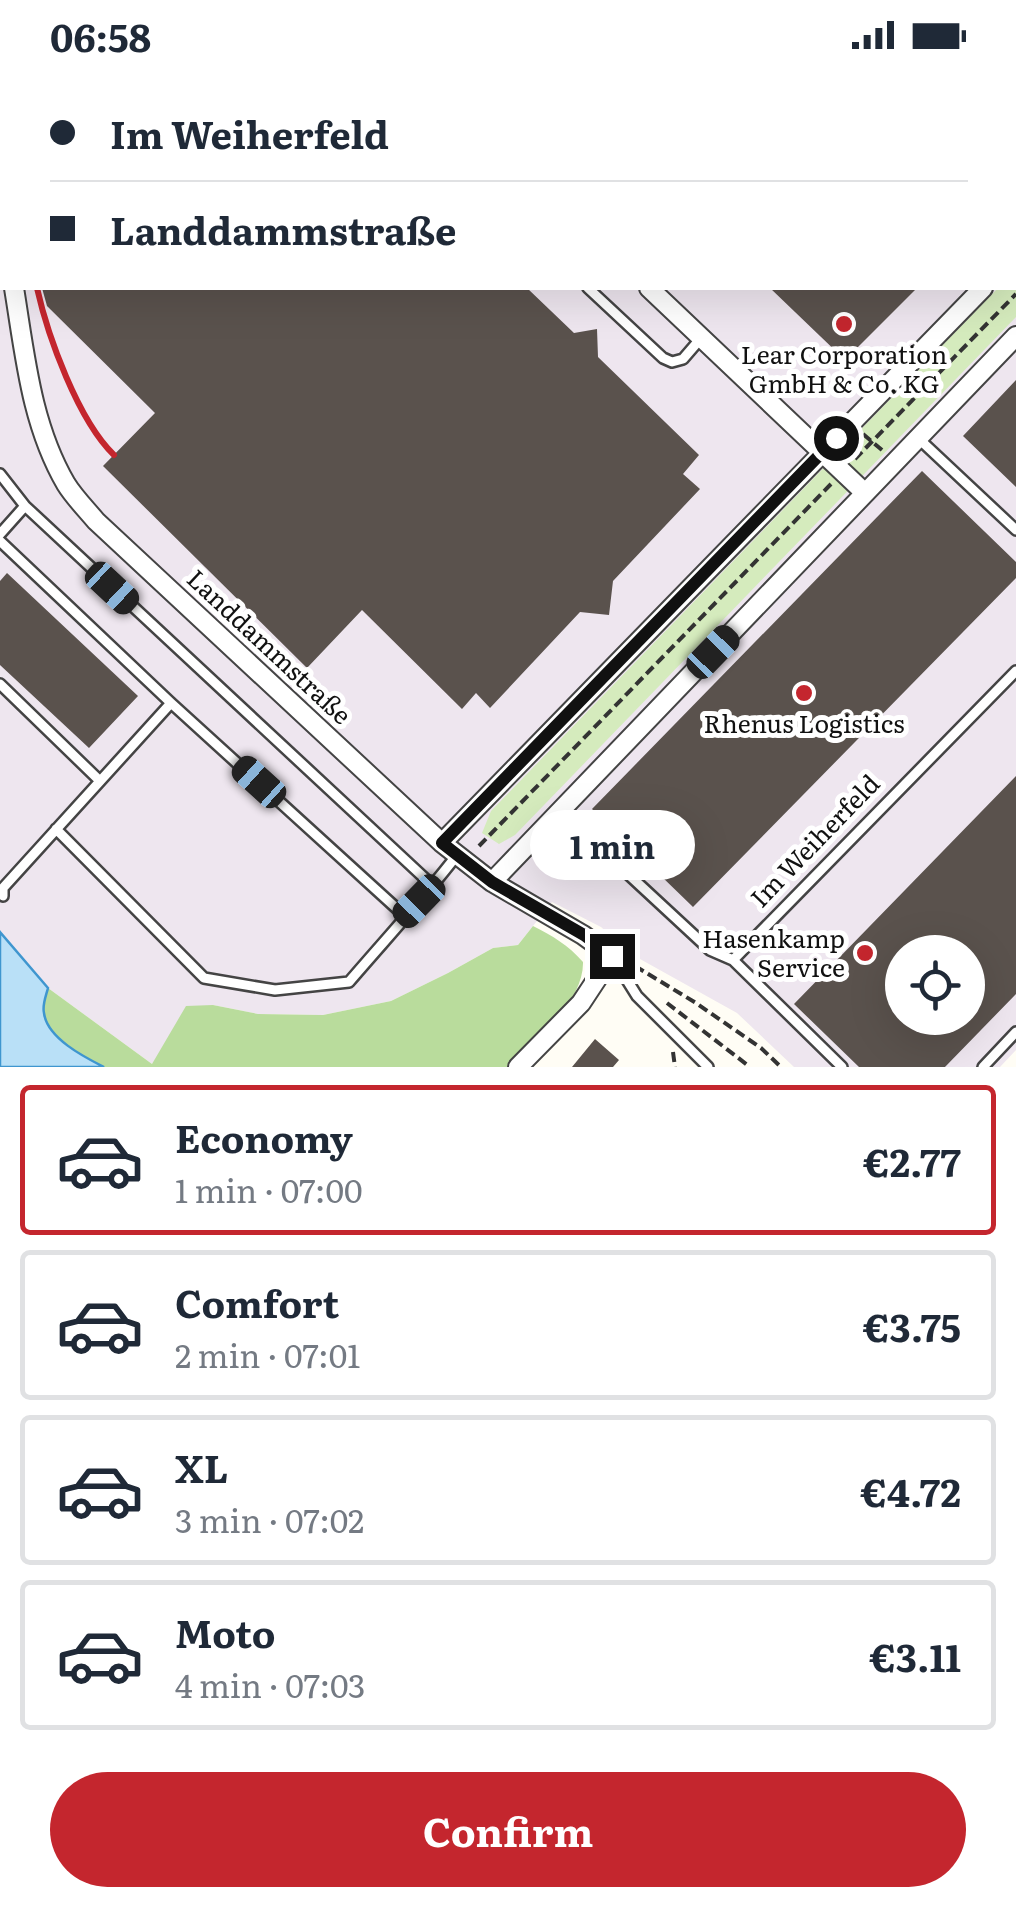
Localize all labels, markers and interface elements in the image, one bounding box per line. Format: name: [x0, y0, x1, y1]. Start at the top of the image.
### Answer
text: 06:58: [50, 7, 151, 64]
text: Im Weiherfeld: [110, 104, 389, 161]
text: Landdammstraße: [110, 200, 457, 257]
marker: Lear Corporation GmbH & Co. KG: [833, 313, 855, 335]
place label: Lear Corporation GmbH & Co. KG: [741, 335, 947, 401]
route start: [814, 416, 859, 461]
car: [80, 557, 144, 619]
street label: Landdammstraße: [180, 560, 361, 732]
car: [681, 620, 745, 684]
marker: Rhenus Logistics: [793, 682, 815, 704]
place label: Rhenus Logistics: [703, 704, 905, 741]
car: [227, 751, 291, 813]
street label: Im Weiherfeld: [741, 765, 887, 915]
callout: 1 min: [530, 811, 694, 881]
text: 1 min: [570, 821, 655, 869]
car: [387, 869, 451, 933]
place label: Hasenkamp Service: [702, 919, 845, 985]
route end: [590, 934, 635, 979]
map controls: [885, 935, 985, 1035]
button: locate: [885, 935, 985, 1035]
marker: Hasenkamp Service: [854, 942, 876, 964]
text: Economy: [175, 1108, 353, 1165]
icon: car: [55, 1115, 145, 1205]
text: €2.77: [863, 1132, 961, 1189]
text: 1 min · 07:00: [175, 1165, 363, 1213]
text: Comfort: [175, 1273, 339, 1330]
icon: car: [55, 1280, 145, 1370]
text: €3.75: [863, 1297, 961, 1354]
text: 2 min · 07:01: [175, 1330, 360, 1378]
text: XL: [175, 1438, 228, 1495]
icon: car: [55, 1445, 145, 1535]
text: €4.72: [861, 1462, 961, 1519]
text: 3 min · 07:02: [175, 1495, 364, 1543]
text: Moto: [175, 1603, 275, 1660]
icon: car: [55, 1610, 145, 1700]
text: €3.11: [869, 1627, 961, 1684]
text: 4 min · 07:03: [175, 1660, 365, 1708]
button: Confirm: [50, 1772, 966, 1887]

